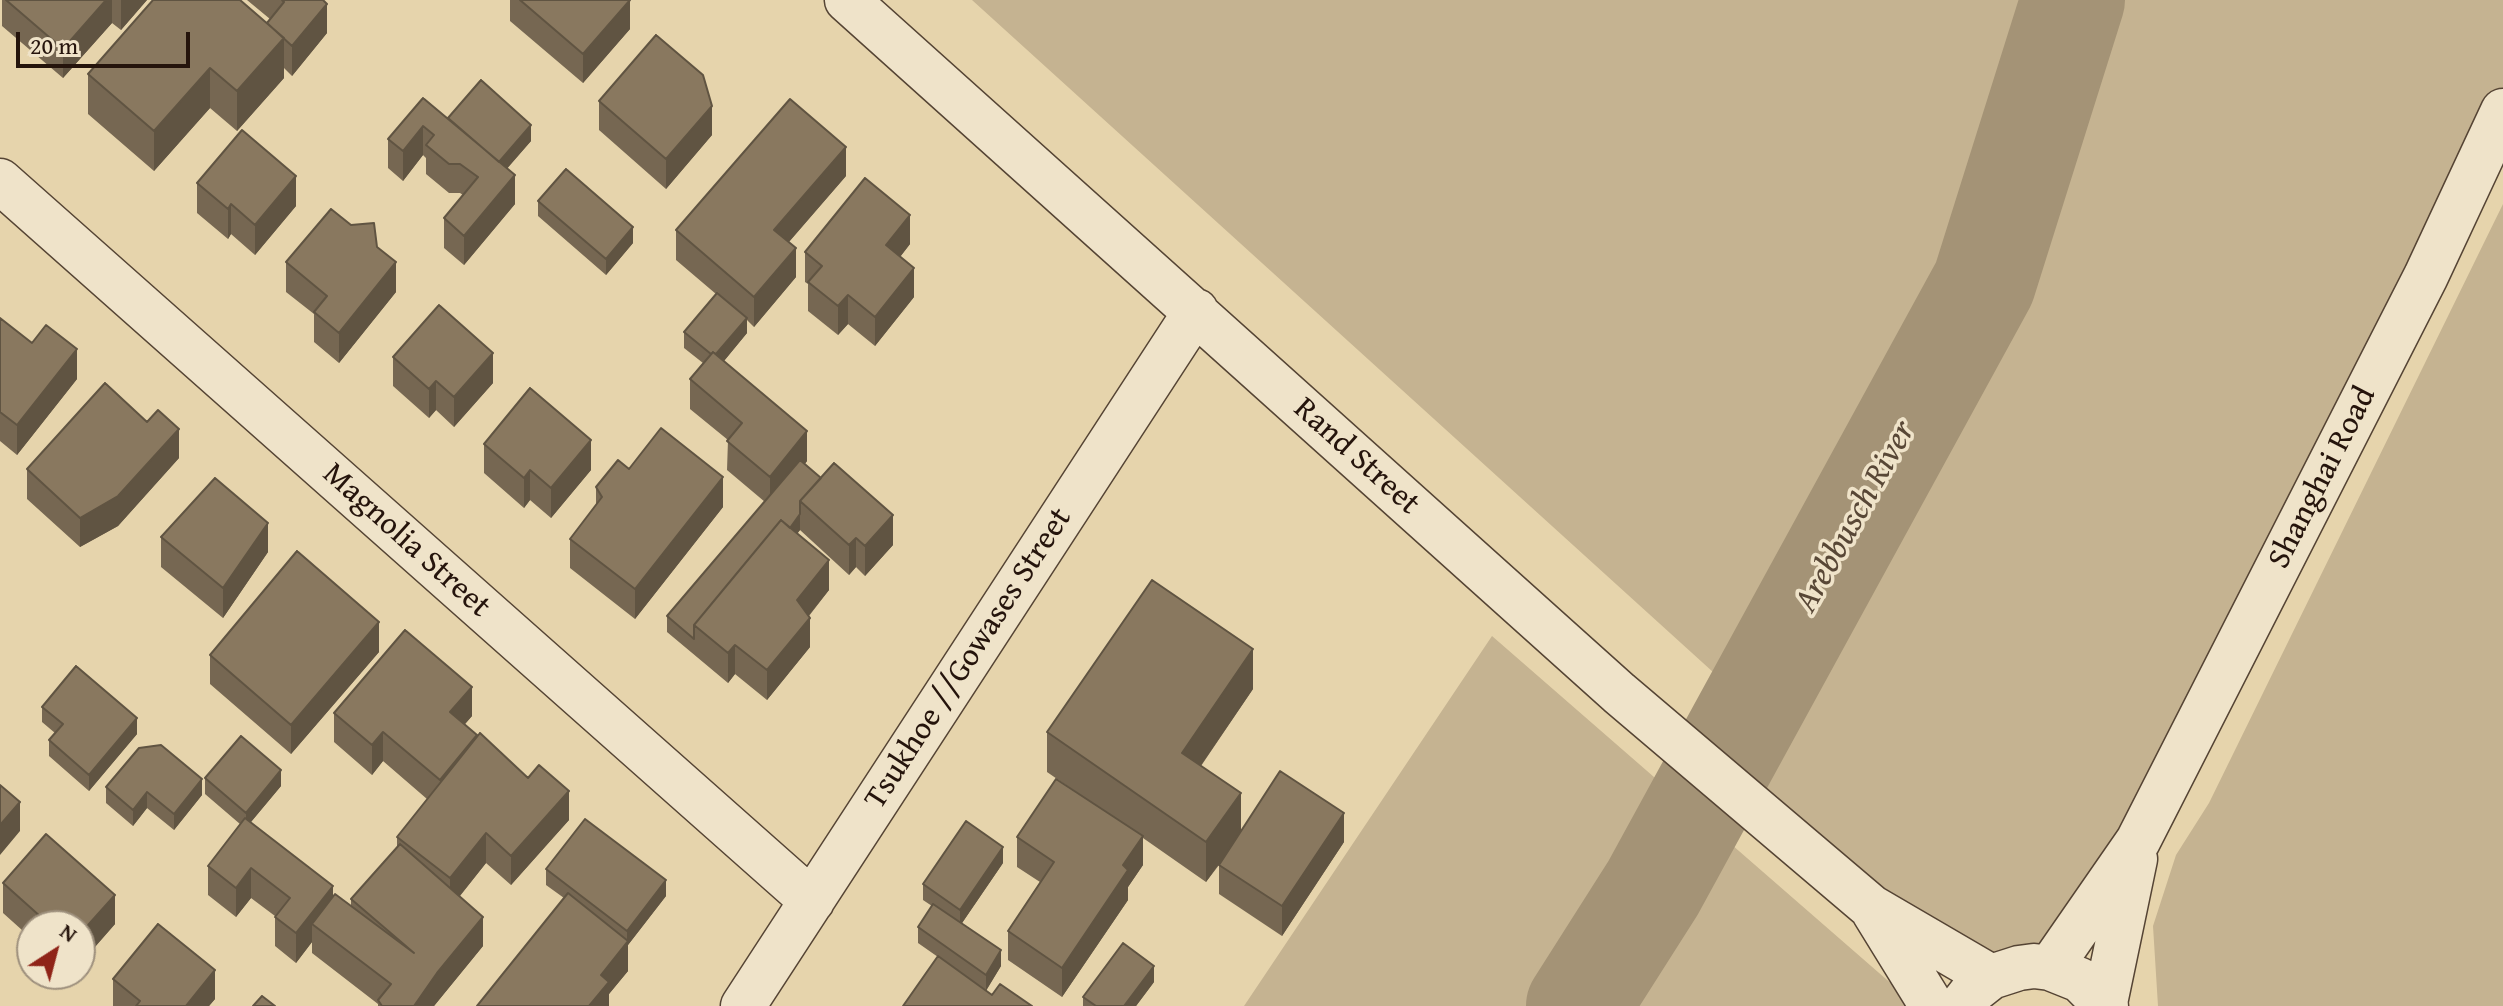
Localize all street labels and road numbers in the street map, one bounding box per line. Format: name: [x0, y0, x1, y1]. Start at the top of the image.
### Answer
street label: Shanghai Road: [2261, 381, 2385, 575]
street label: Rand Street: [1285, 390, 1427, 524]
street label: Magnolia Street: [314, 456, 498, 626]
street label: Tsukhoe //Gowases Street: [857, 501, 1081, 817]

